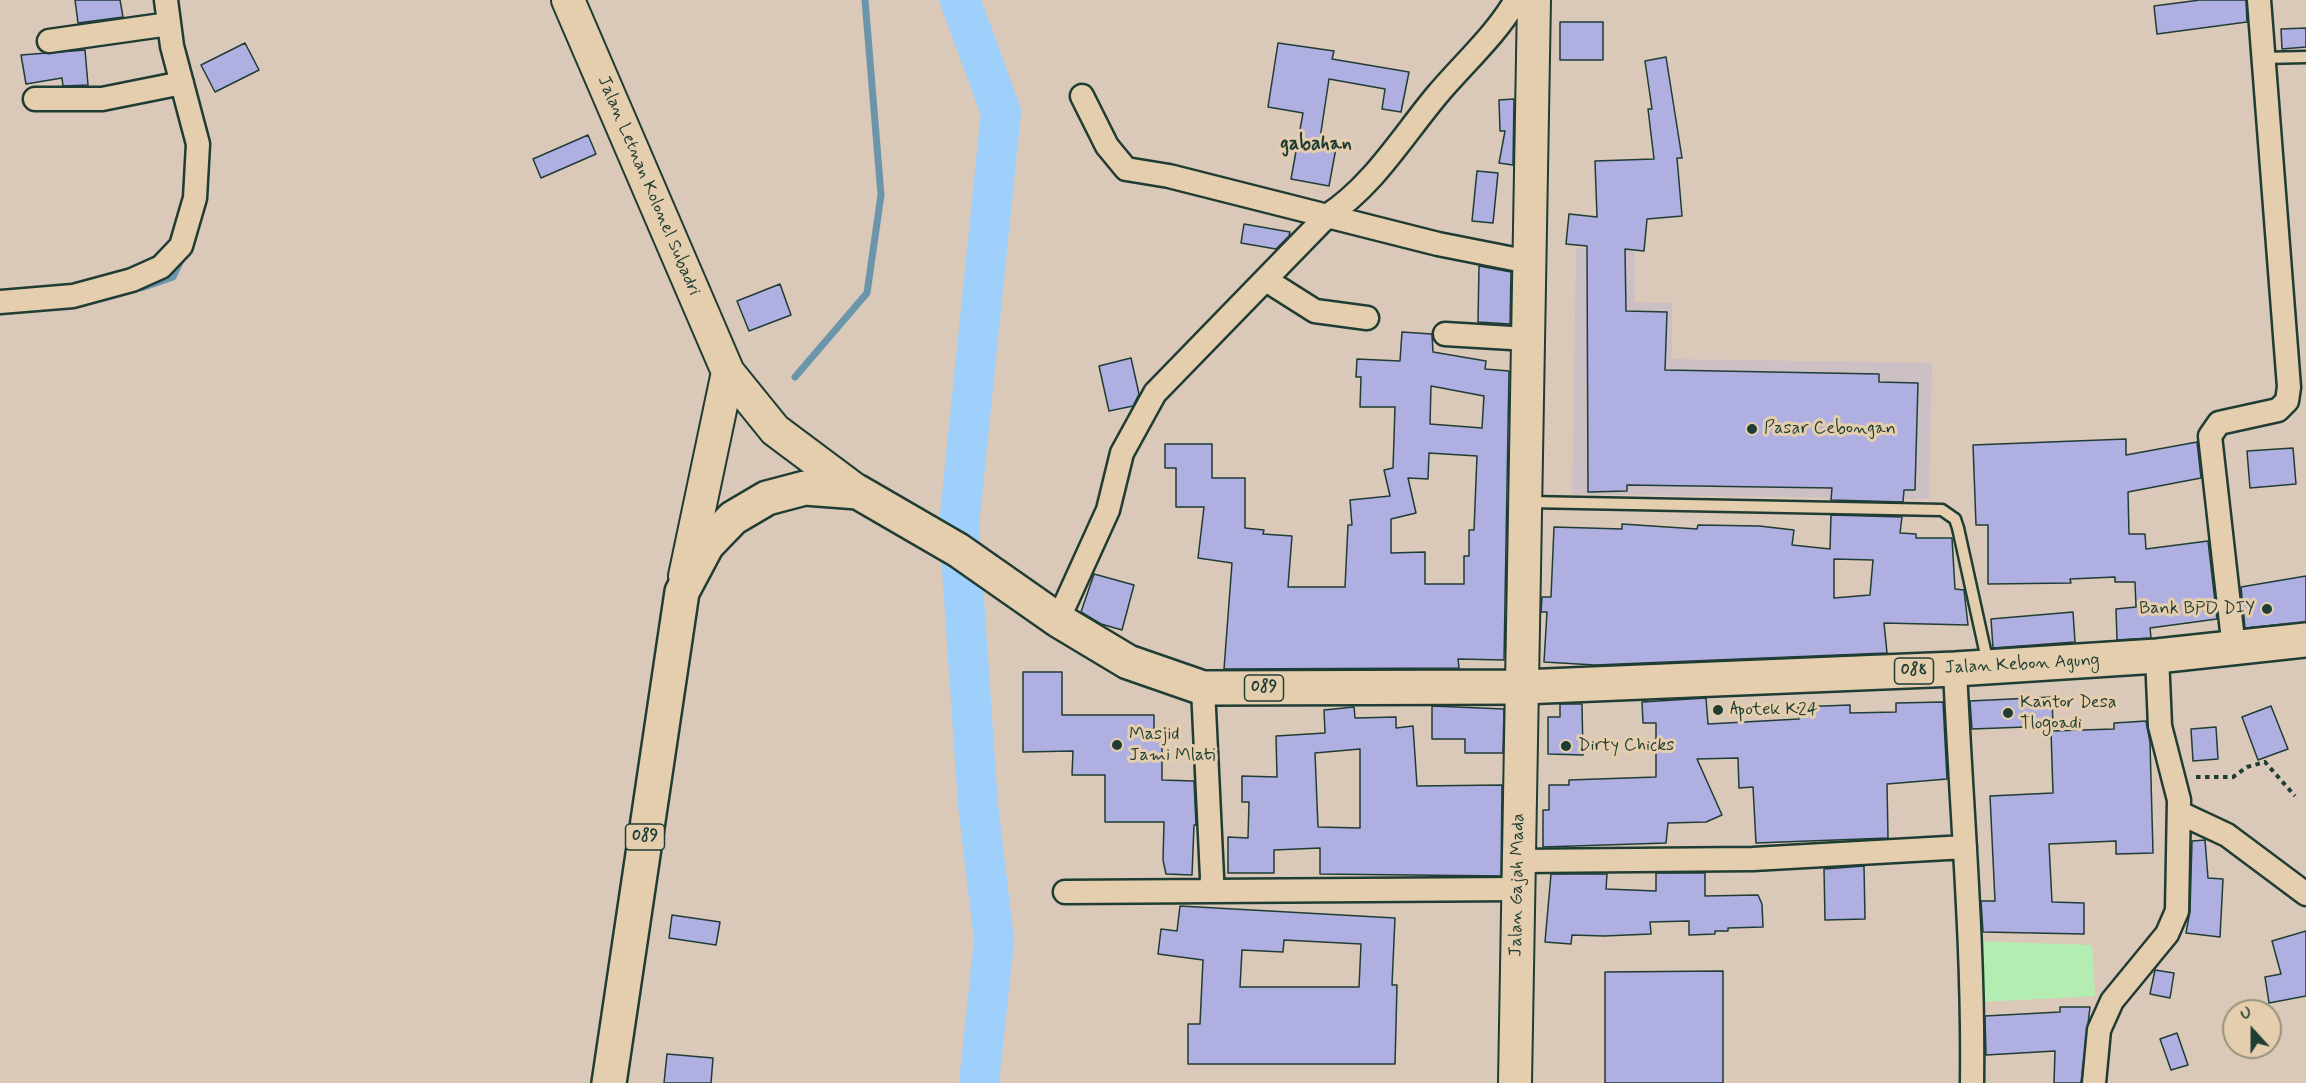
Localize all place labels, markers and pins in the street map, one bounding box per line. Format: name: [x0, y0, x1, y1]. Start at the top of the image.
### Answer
place label: Pasar Cebongan: [1764, 418, 1896, 440]
marker: Pasar Cebongan: [1745, 422, 1759, 436]
place label: Bank BPD DIY: [2139, 598, 2255, 620]
marker: Bank BPD DIY: [2260, 602, 2274, 616]
place label: Kantor Desa Tlogoadi: [2020, 692, 2116, 734]
place label: Apotek K24: [1730, 699, 1818, 721]
marker: Apotek K24: [1711, 703, 1725, 717]
marker: Kantor Desa Tlogoadi: [2001, 706, 2015, 720]
place label: Masjid Jami Mlati: [1129, 724, 1215, 766]
place label: Dirty Chicks: [1578, 735, 1674, 757]
marker: Masjid Jami Mlati: [1110, 738, 1124, 752]
marker: Dirty Chicks: [1559, 739, 1573, 753]

